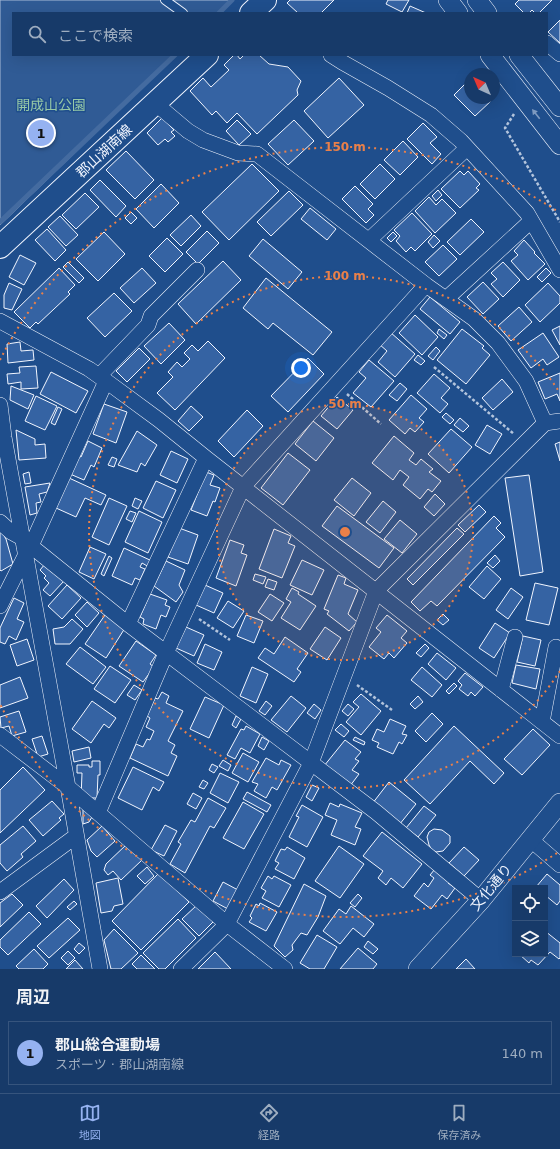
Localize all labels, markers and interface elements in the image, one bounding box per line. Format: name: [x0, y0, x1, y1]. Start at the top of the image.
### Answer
search box: [12, 12, 548, 56]
icon: search: [26, 23, 48, 45]
text: ここで検索: [58, 27, 133, 45]
north arrow: [464, 68, 500, 104]
park label: 開成山公園: [16, 97, 86, 113]
one-way arrow: [532, 109, 540, 120]
pin: 1: [28, 118, 54, 148]
street label: 郡山湖南線: [73, 121, 135, 181]
text: 150 m: [324, 140, 366, 154]
text: 100 m: [324, 269, 366, 283]
your location: [291, 358, 311, 378]
text: 50 m: [328, 397, 362, 411]
centre of rings: [338, 525, 352, 539]
street label: 文化通り: [467, 860, 515, 914]
map controls: [512, 885, 548, 957]
button: locate: [512, 885, 548, 921]
button: layers: [512, 921, 548, 957]
text: 周辺: [16, 987, 50, 1007]
text: 郡山総合運動場: [55, 1036, 160, 1054]
text: 1: [25, 1046, 35, 1061]
text: 140 m: [501, 1046, 543, 1061]
text: スポーツ · 郡山湖南線: [55, 1057, 184, 1072]
tab: 地図: [79, 1102, 101, 1142]
tab: 経路: [258, 1102, 280, 1142]
tab: 保存済み: [437, 1102, 481, 1142]

